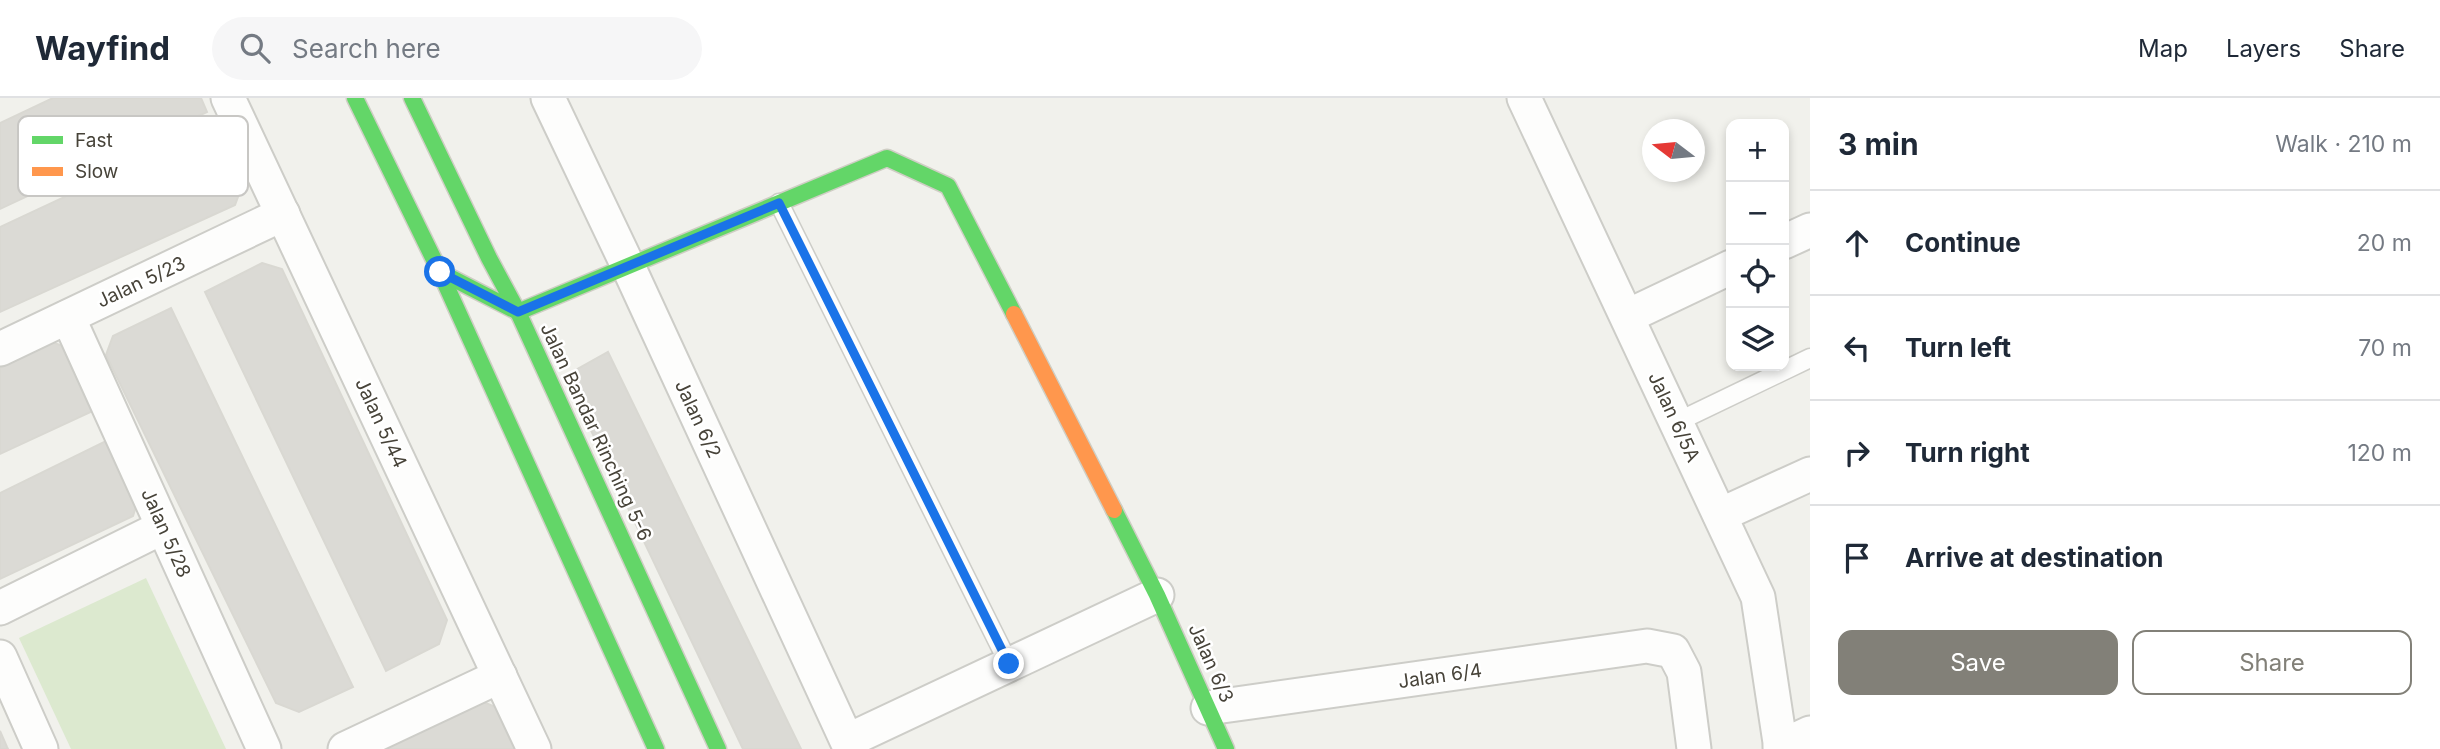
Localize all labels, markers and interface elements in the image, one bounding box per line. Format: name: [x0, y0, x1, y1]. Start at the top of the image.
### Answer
search box: [212, 17, 702, 80]
text: Wayfind: [35, 28, 170, 68]
icon: search: [236, 29, 274, 67]
text: Search here: [292, 33, 441, 64]
text: Map: [2138, 34, 2188, 63]
text: Layers: [2226, 34, 2301, 63]
text: Share: [2339, 34, 2405, 63]
legend: [18, 116, 248, 196]
north arrow: [1642, 119, 1705, 182]
map controls: [1726, 119, 1789, 371]
button: +: [1726, 119, 1789, 182]
text: 3 min: [1838, 126, 1919, 162]
text: Fast: [75, 129, 113, 152]
text: Walk · 210 m: [2275, 130, 2412, 158]
text: Slow: [75, 160, 118, 183]
button: −: [1726, 182, 1789, 245]
icon: ahead: [1838, 224, 1876, 262]
text: Continue: [1905, 227, 2021, 258]
text: 20 m: [2357, 229, 2412, 257]
button: locate: [1726, 245, 1789, 308]
street label: Jalan 5/23: [93, 251, 189, 313]
route start: [424, 256, 455, 287]
button: layers: [1726, 308, 1789, 371]
street label: Jalan Bandar Rinching 5-6: [535, 320, 657, 544]
icon: left: [1838, 329, 1876, 367]
text: Turn left: [1905, 332, 2011, 363]
text: 70 m: [2358, 334, 2412, 362]
street label: Jalan 6/5A: [1643, 368, 1705, 466]
street label: Jalan 5/44: [350, 374, 412, 472]
street label: Jalan 6/2: [670, 376, 726, 462]
icon: right: [1838, 434, 1876, 472]
text: Turn right: [1905, 437, 2030, 468]
text: 120 m: [2347, 439, 2412, 467]
street label: Jalan 5/28: [136, 485, 196, 581]
icon: arrive: [1838, 539, 1876, 577]
text: Arrive at destination: [1905, 542, 2164, 573]
street label: Jalan 6/3: [1183, 620, 1239, 706]
button: Save: [1838, 630, 2118, 695]
button: Share: [2132, 630, 2412, 695]
route end: [993, 648, 1024, 679]
street label: Jalan 6/4: [1397, 659, 1483, 693]

